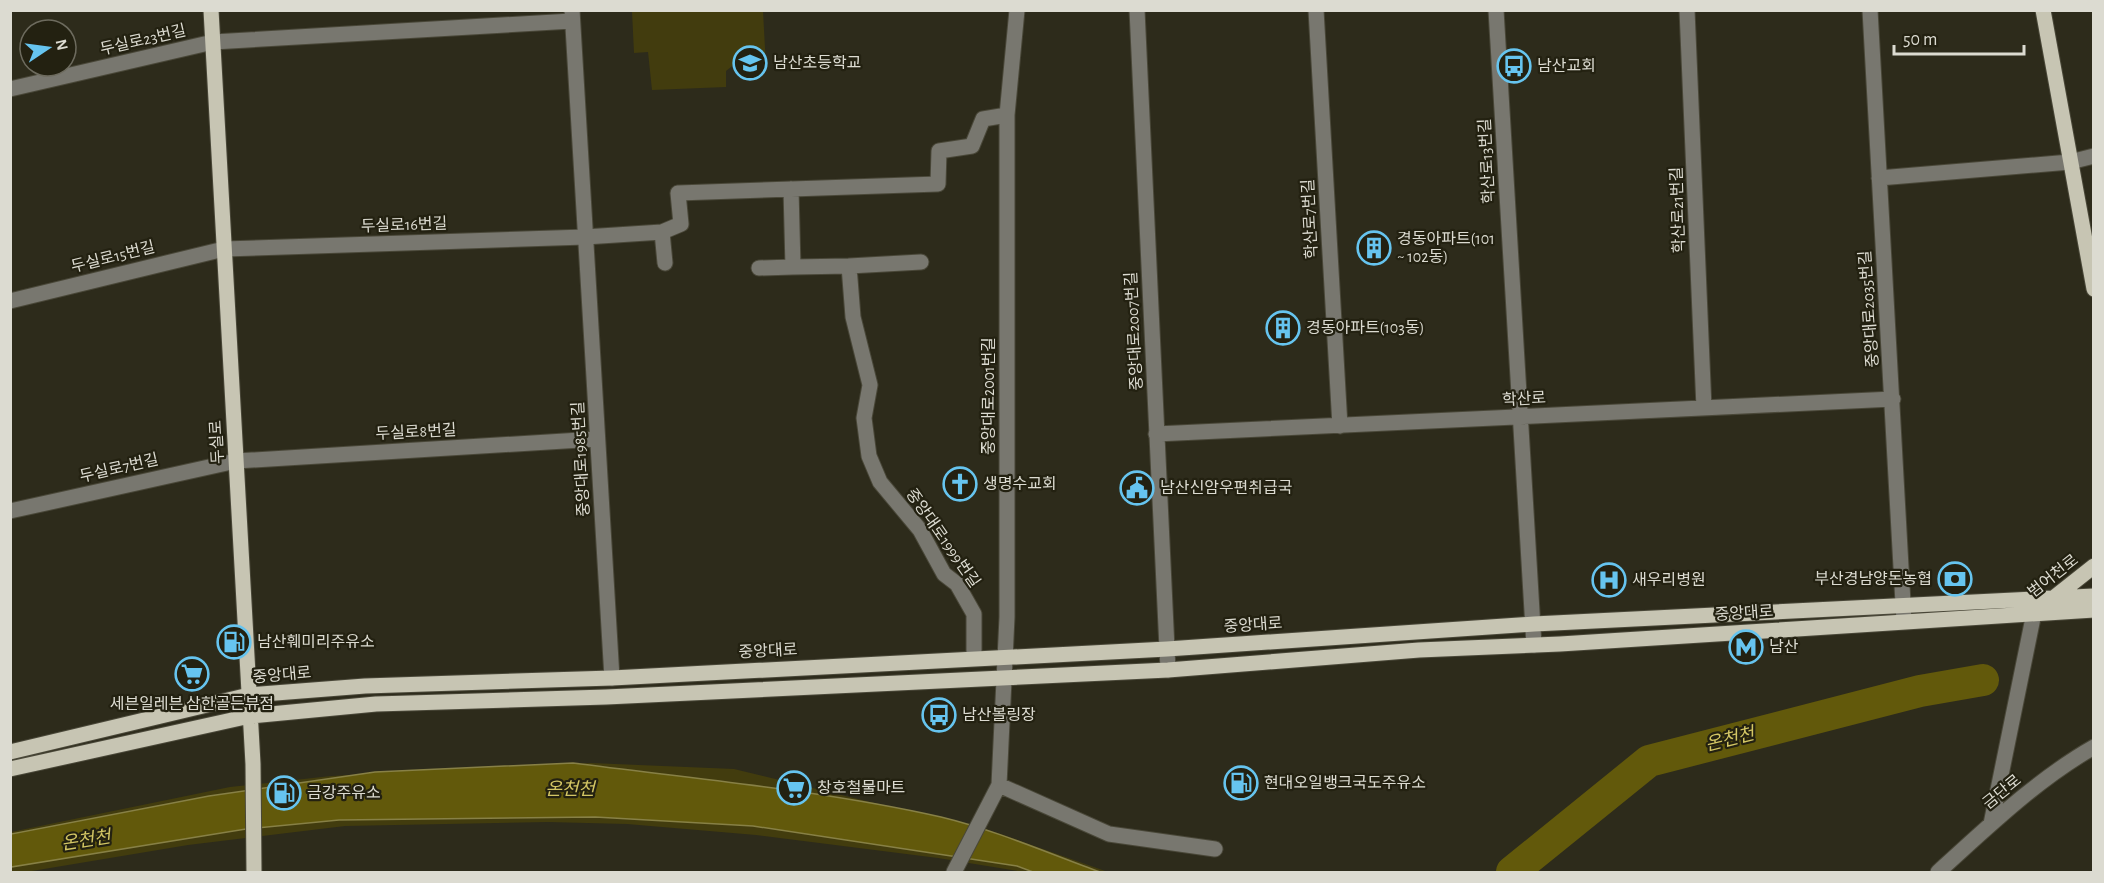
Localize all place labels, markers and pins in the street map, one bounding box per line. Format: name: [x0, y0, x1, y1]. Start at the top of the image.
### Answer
school or university icon: 남산초등학교: [732, 45, 768, 81]
bus stop icon: 남산교회: [1496, 48, 1532, 84]
place label: 남산초등학교: [773, 54, 861, 71]
place label: 남산교회: [1537, 58, 1596, 74]
building icon: 경동아파트(101 ~ 102동): [1356, 230, 1392, 266]
place label: 경동아파트(101 ~ 102동): [1397, 231, 1495, 265]
building icon: 경동아파트(103동): [1265, 310, 1301, 346]
place label: 경동아파트(103동): [1306, 320, 1424, 336]
church icon: 생명수교회: [942, 466, 978, 502]
public building icon: 남산신암우편취급국: [1119, 470, 1155, 506]
place label: 생명수교회: [983, 476, 1057, 492]
place label: 남산신암우편취급국: [1160, 479, 1292, 496]
bank icon: 부산경남양돈농협: [1937, 561, 1973, 597]
hospital icon: 새우리병원: [1591, 562, 1627, 598]
place label: 부산경남양돈농협: [1814, 571, 1932, 587]
place label: 새우리병원: [1632, 572, 1706, 588]
fuel station icon: 남산훼미리주유소: [216, 624, 252, 660]
metro station icon: 남산: [1728, 629, 1764, 665]
place label: 남산훼미리주유소: [257, 634, 375, 650]
place label: 남산: [1769, 639, 1799, 655]
supermarket icon: 세븐일레븐 삼한골든뷰점: [174, 656, 210, 692]
place label: 세븐일레븐 삼한골든뷰점: [110, 696, 274, 712]
bus stop icon: 남산볼링장: [921, 697, 957, 733]
place label: 남산볼링장: [962, 707, 1036, 723]
fuel station icon: 현대오일뱅크국도주유소: [1223, 765, 1259, 801]
supermarket icon: 창호철물마트: [776, 770, 812, 806]
place label: 현대오일뱅크국도주유소: [1264, 774, 1426, 791]
fuel station icon: 금강주유소: [266, 775, 302, 811]
place label: 창호철물마트: [817, 780, 905, 796]
place label: 금강주유소: [307, 785, 381, 801]

